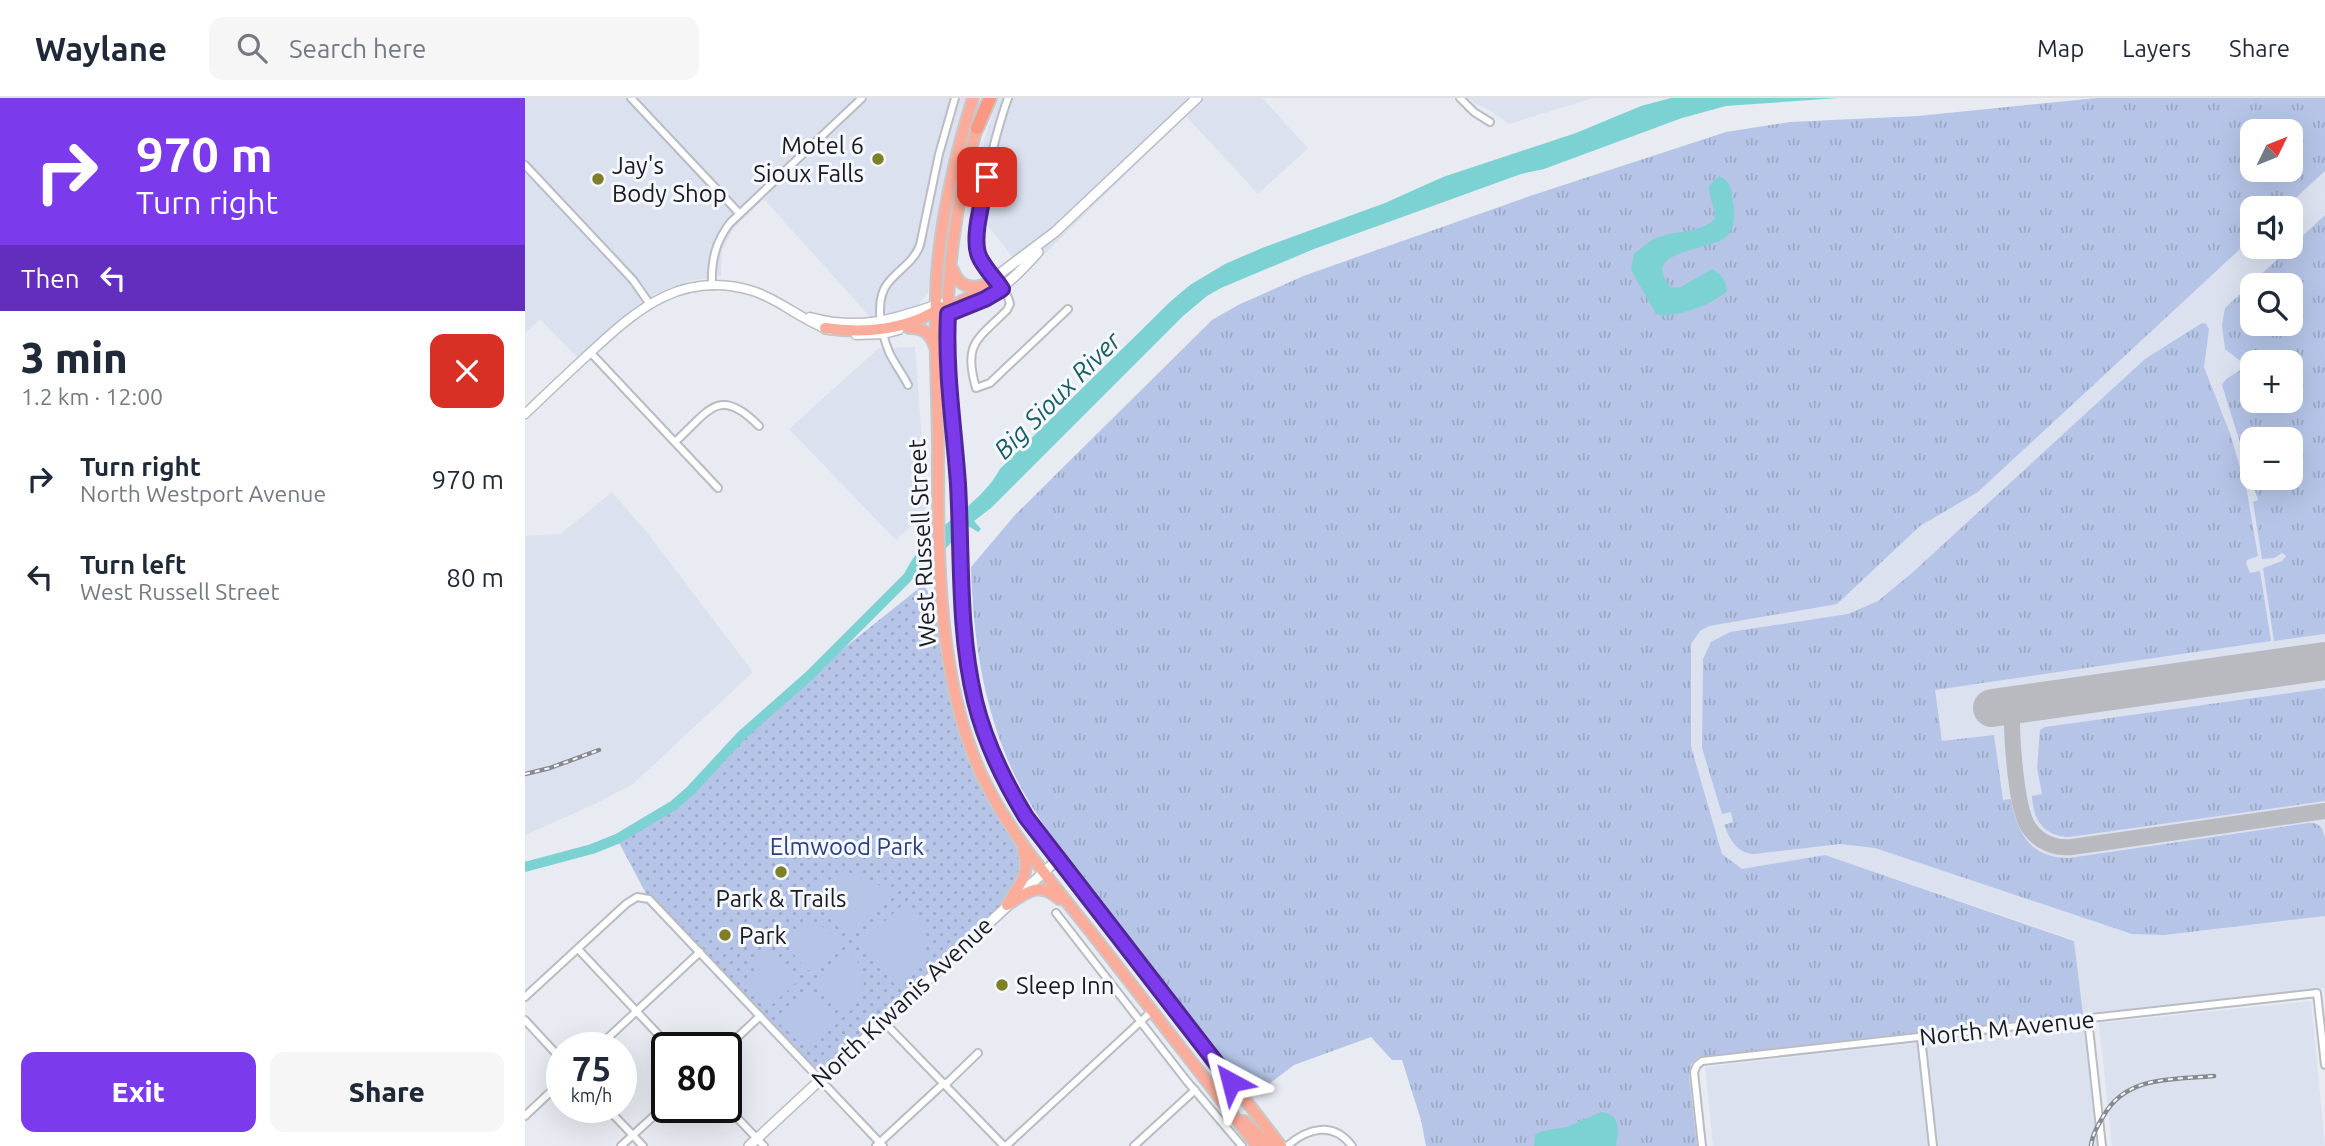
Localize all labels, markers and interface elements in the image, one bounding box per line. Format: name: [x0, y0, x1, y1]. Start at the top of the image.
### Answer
search box: [209, 17, 699, 80]
icon: search: [233, 29, 271, 67]
text: Waylane: [35, 30, 167, 67]
text: Search here: [289, 34, 426, 63]
text: Map: [2037, 35, 2084, 62]
text: Layers: [2122, 35, 2191, 62]
text: Share: [2229, 35, 2290, 62]
north arrow: [2240, 119, 2303, 182]
map controls: [2240, 119, 2303, 490]
icon: right: [21, 126, 112, 217]
text: 970 m: [136, 126, 273, 181]
place label: Motel 6 Sioux Falls: [753, 132, 864, 187]
pin: [957, 147, 1017, 207]
marker: Motel 6 Sioux Falls: [870, 151, 886, 167]
place label: Jay's Body Shop: [612, 152, 727, 207]
icon: arrive: [968, 158, 1006, 196]
marker: Jay's Body Shop: [590, 171, 606, 187]
text: Turn right: [136, 184, 278, 220]
button: sound: [2240, 196, 2303, 259]
icon: left: [94, 259, 132, 297]
text: Then: [21, 264, 80, 293]
button: search: [2240, 273, 2303, 336]
water label: Big Sioux River: [988, 325, 1127, 464]
text: 3 min: [21, 334, 128, 381]
button: close: [430, 334, 504, 408]
button: +: [2240, 350, 2303, 413]
text: 1.2 km · 12:00: [21, 384, 163, 409]
button: −: [2240, 427, 2303, 490]
street label: West Russell Street: [903, 438, 941, 648]
text: Turn right: [80, 452, 201, 481]
icon: right: [21, 460, 59, 498]
text: 970 m: [432, 465, 504, 494]
text: North Westport Avenue: [80, 481, 326, 506]
text: Turn left: [80, 550, 186, 579]
icon: left: [21, 558, 59, 596]
text: 80 m: [446, 563, 504, 592]
text: West Russell Street: [80, 579, 280, 604]
park label: Elmwood Park: [770, 833, 924, 860]
marker: Park & Trails: [773, 864, 789, 880]
place label: Park & Trails: [716, 885, 846, 912]
street label: North Kiwanis Avenue: [806, 911, 998, 1093]
place label: Park: [739, 922, 787, 949]
marker: Park: [717, 927, 733, 943]
place label: Sleep Inn: [1016, 972, 1114, 999]
marker: Sleep Inn: [994, 977, 1010, 993]
street label: North M Avenue: [1918, 1005, 2096, 1051]
speed limit sign: 80: [651, 1032, 742, 1123]
position arrow: [1194, 1045, 1268, 1119]
text: 75: [572, 1048, 611, 1088]
button: Exit: [21, 1052, 256, 1132]
button: Share: [270, 1052, 504, 1132]
text: km/h: [571, 1085, 612, 1105]

